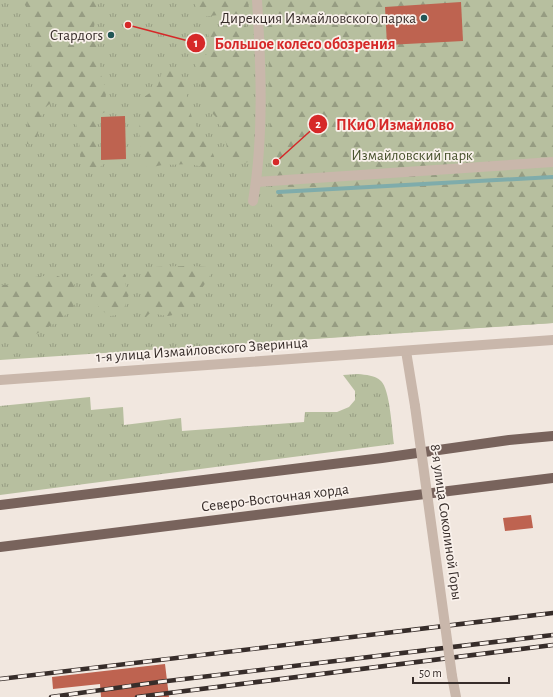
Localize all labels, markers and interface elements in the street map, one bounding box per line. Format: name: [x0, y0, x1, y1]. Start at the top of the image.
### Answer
place label: Дирекция Измайловского парка: [221, 11, 416, 26]
marker: Дирекция Измайловского парка: [419, 13, 429, 23]
place label: Стардогs: [50, 28, 103, 43]
callout: Большое колесо обозрения: [186, 29, 403, 57]
marker: Стардогs: [106, 30, 116, 40]
text: Большое колесо обозрения: [214, 36, 396, 52]
text: 1: [194, 37, 198, 49]
callout: ПКиО Измайлово: [308, 110, 462, 138]
text: ПКиО Измайлово: [336, 117, 454, 133]
text: 2: [315, 118, 321, 130]
park label: Измайловский парк: [351, 148, 473, 163]
street label: 1-я улица Измайловского Зверинца: [95, 335, 309, 365]
street label: 8-я улица Соколиной Горы: [428, 443, 464, 601]
street label: Северо-Восточная хорда: [200, 481, 350, 514]
scale bar: [413, 659, 509, 685]
text: 50 m: [419, 667, 442, 679]

